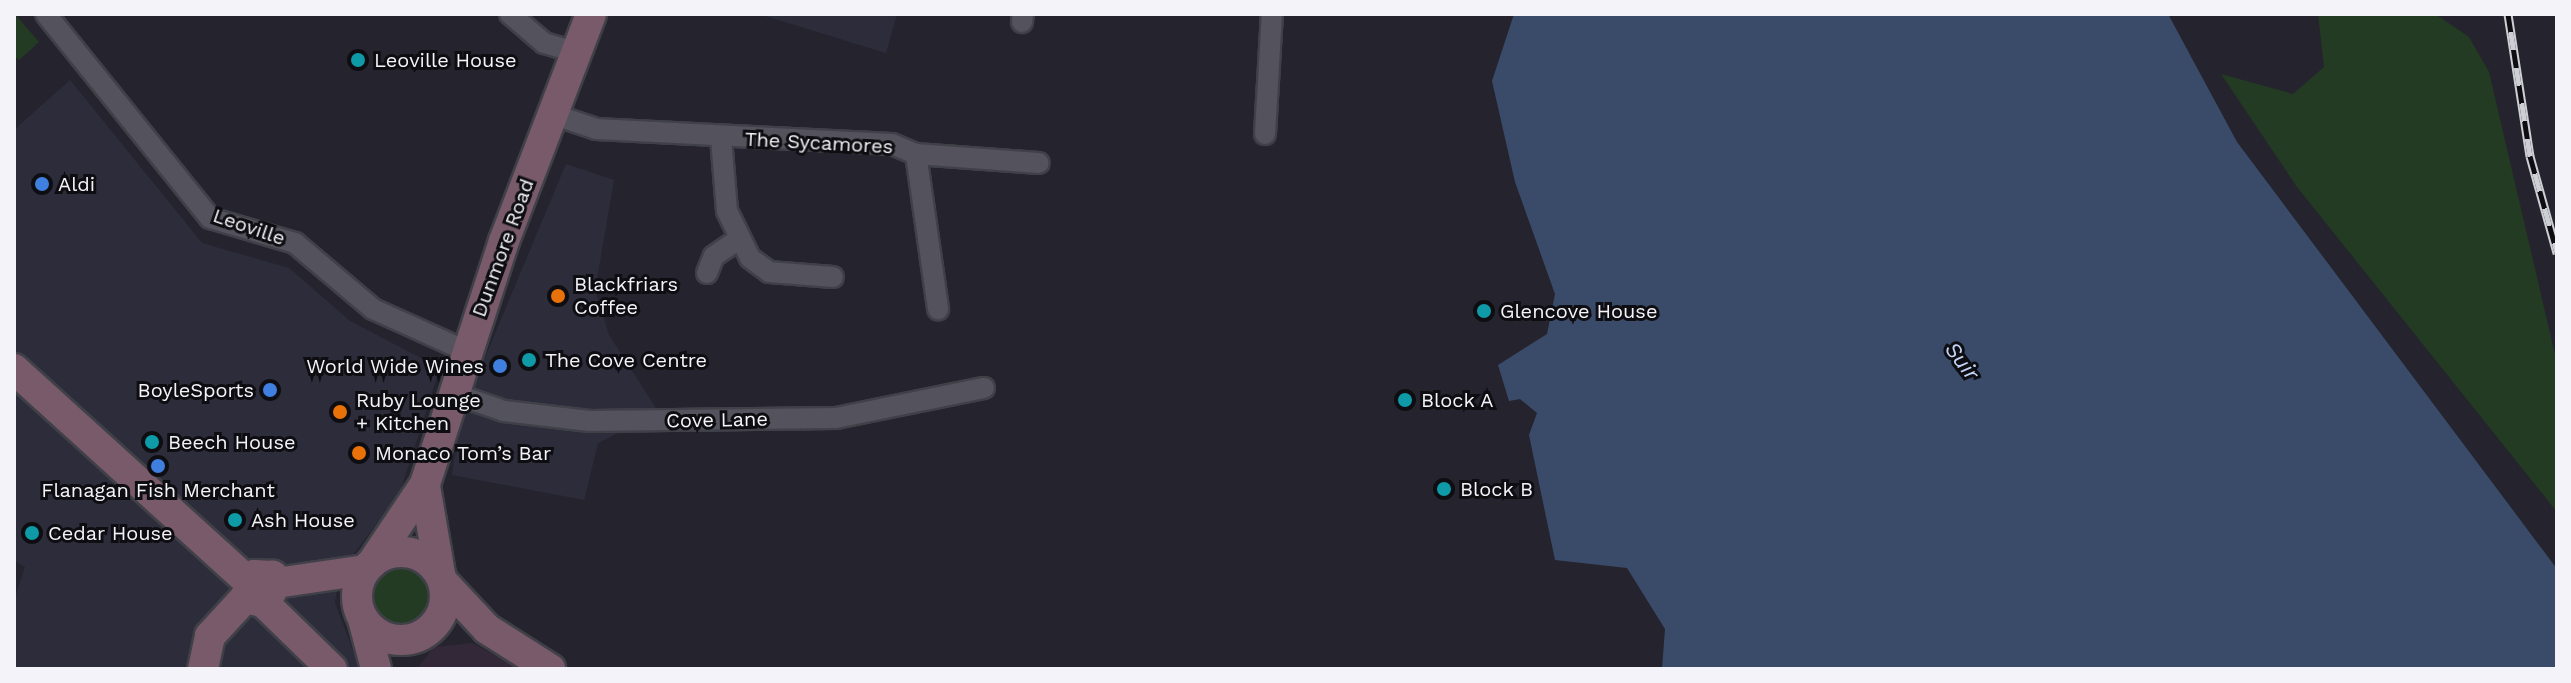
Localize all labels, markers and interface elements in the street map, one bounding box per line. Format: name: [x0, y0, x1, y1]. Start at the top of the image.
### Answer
place label: Leoville House: [374, 48, 516, 72]
marker: Leoville House: [349, 51, 367, 69]
street label: The Sycamores: [744, 127, 894, 159]
place label: Aldi: [58, 172, 95, 196]
marker: Aldi: [33, 175, 51, 193]
street label: Dunmore Road: [467, 176, 539, 320]
street label: Leoville: [210, 203, 288, 251]
place label: Blackfriars Coffee: [574, 272, 678, 319]
marker: Blackfriars Coffee: [549, 287, 567, 305]
place label: Glencove House: [1500, 299, 1657, 323]
marker: Glencove House: [1475, 302, 1493, 320]
water label: Suir: [1939, 337, 1985, 385]
place label: The Cove Centre: [545, 348, 707, 372]
marker: The Cove Centre: [520, 351, 538, 369]
place label: World Wide Wines: [305, 354, 484, 378]
marker: World Wide Wines: [491, 357, 509, 375]
place label: BoyleSports: [138, 378, 254, 402]
marker: BoyleSports: [261, 381, 279, 399]
place label: Ruby Lounge + Kitchen: [356, 388, 481, 435]
place label: Block A: [1421, 388, 1495, 412]
marker: Block A: [1396, 391, 1414, 409]
marker: Ruby Lounge + Kitchen: [331, 403, 349, 421]
street label: Cove Lane: [666, 407, 768, 433]
place label: Beech House: [168, 430, 295, 454]
marker: Beech House: [143, 433, 161, 451]
place label: Monaco Tom’s Bar: [375, 441, 552, 465]
marker: Monaco Tom’s Bar: [350, 444, 368, 462]
marker: Flanagan Fish Merchant: [149, 457, 167, 475]
place label: Block B: [1460, 477, 1534, 501]
place label: Flanagan Fish Merchant: [41, 478, 275, 502]
marker: Block B: [1435, 480, 1453, 498]
place label: Ash House: [251, 508, 355, 532]
marker: Ash House: [226, 511, 244, 529]
place label: Cedar House: [48, 521, 173, 545]
marker: Cedar House: [23, 524, 41, 542]

